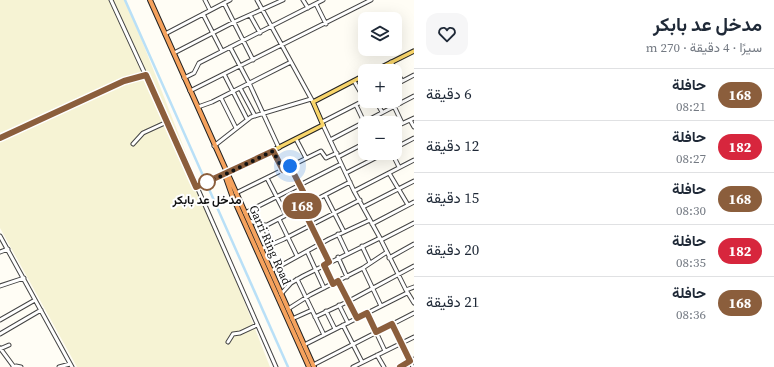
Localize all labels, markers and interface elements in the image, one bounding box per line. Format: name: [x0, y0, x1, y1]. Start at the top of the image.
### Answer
text: مدخل عد بابكر: [653, 11, 762, 37]
map controls: [358, 12, 402, 160]
button: layers: [358, 12, 402, 56]
button: heart: [426, 13, 468, 55]
text: سيرًا · 4 دقيقة · 270 m: [646, 39, 762, 56]
button: +: [358, 64, 402, 108]
text: حافلة: [672, 74, 706, 95]
text: 6 دقيقة: [426, 83, 472, 104]
text: 168: [729, 85, 751, 105]
text: 08:21: [676, 98, 706, 115]
button: −: [358, 116, 402, 160]
text: حافلة: [672, 126, 706, 147]
text: 12 دقيقة: [426, 135, 479, 156]
text: 182: [729, 137, 751, 157]
text: 08:27: [676, 150, 706, 167]
your location: [280, 156, 300, 176]
marker: مدخل عد بابكر: [198, 173, 216, 191]
text: حافلة: [672, 178, 706, 199]
text: 15 دقيقة: [426, 187, 479, 208]
text: 168: [729, 189, 751, 209]
place label: مدخل عد بابكر: [172, 192, 242, 208]
line badge: 168: [279, 193, 325, 219]
text: 168: [291, 196, 313, 216]
text: 08:30: [676, 202, 706, 219]
street label: Garri Ring Road: [245, 203, 295, 288]
text: حافلة: [672, 230, 706, 251]
text: 20 دقيقة: [426, 239, 479, 260]
text: 182: [729, 241, 751, 261]
text: 08:35: [676, 254, 706, 271]
text: حافلة: [672, 282, 706, 303]
text: 21 دقيقة: [426, 291, 479, 312]
text: 168: [729, 293, 751, 313]
text: 08:36: [676, 306, 706, 323]

